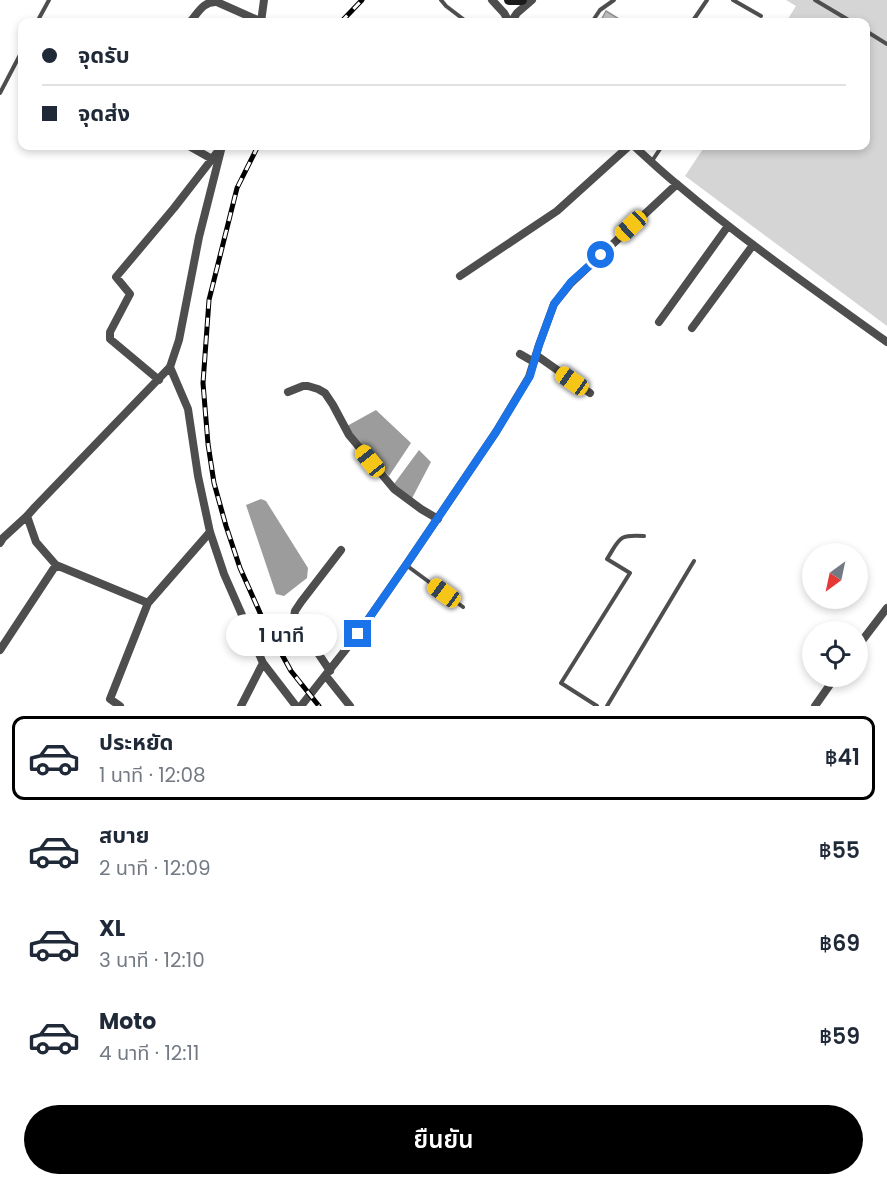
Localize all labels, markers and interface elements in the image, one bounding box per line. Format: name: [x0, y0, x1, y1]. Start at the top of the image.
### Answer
text: จุดรับ: [78, 40, 130, 71]
text: จุดส่ง: [78, 98, 130, 129]
car: [612, 207, 650, 245]
route start: [587, 241, 614, 268]
car: [552, 363, 592, 399]
car: [352, 441, 388, 481]
north arrow: [802, 543, 868, 609]
map controls: [802, 543, 868, 687]
car: [424, 575, 464, 611]
callout: 1 นาที: [226, 613, 337, 655]
route end: [344, 620, 371, 647]
text: 1 นาที: [259, 621, 304, 649]
button: locate: [802, 621, 868, 687]
text: ประหยัด: [99, 727, 174, 758]
icon: car: [27, 731, 81, 785]
text: ฿41: [825, 742, 860, 773]
text: 1 นาที · 12:08: [99, 761, 206, 789]
text: สบาย: [99, 820, 149, 851]
icon: car: [27, 824, 81, 878]
text: ฿55: [819, 835, 860, 866]
text: 2 นาที · 12:09: [99, 854, 211, 882]
text: XL: [99, 913, 125, 944]
icon: car: [27, 917, 81, 971]
text: ฿69: [819, 928, 860, 959]
text: 3 นาที · 12:10: [99, 946, 205, 974]
text: Moto: [99, 1006, 156, 1037]
icon: car: [27, 1010, 81, 1064]
text: ฿59: [819, 1021, 860, 1052]
text: 4 นาที · 12:11: [99, 1039, 199, 1067]
button: ยืนยัน: [24, 1105, 863, 1174]

